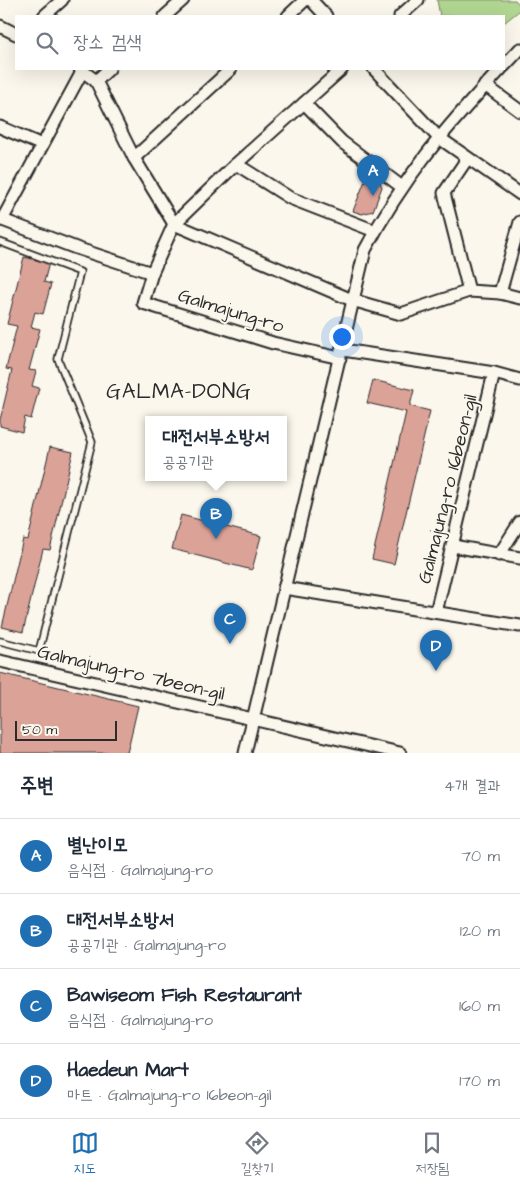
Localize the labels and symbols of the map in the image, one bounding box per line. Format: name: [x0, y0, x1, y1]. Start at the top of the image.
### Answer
pin: A: [357, 155, 389, 196]
street label: Galmajung-ro: [174, 282, 288, 341]
your location: [329, 324, 355, 350]
district label: GALMA-DONG: [106, 377, 252, 406]
street label: Galmajung-ro 16beon-gil: [411, 391, 486, 587]
pin: B: [200, 498, 232, 539]
pin: C: [214, 603, 246, 644]
pin: D: [420, 630, 452, 671]
street label: Galmajung-ro 7beon-gil: [34, 638, 227, 709]
scale bar: [15, 718, 118, 741]

